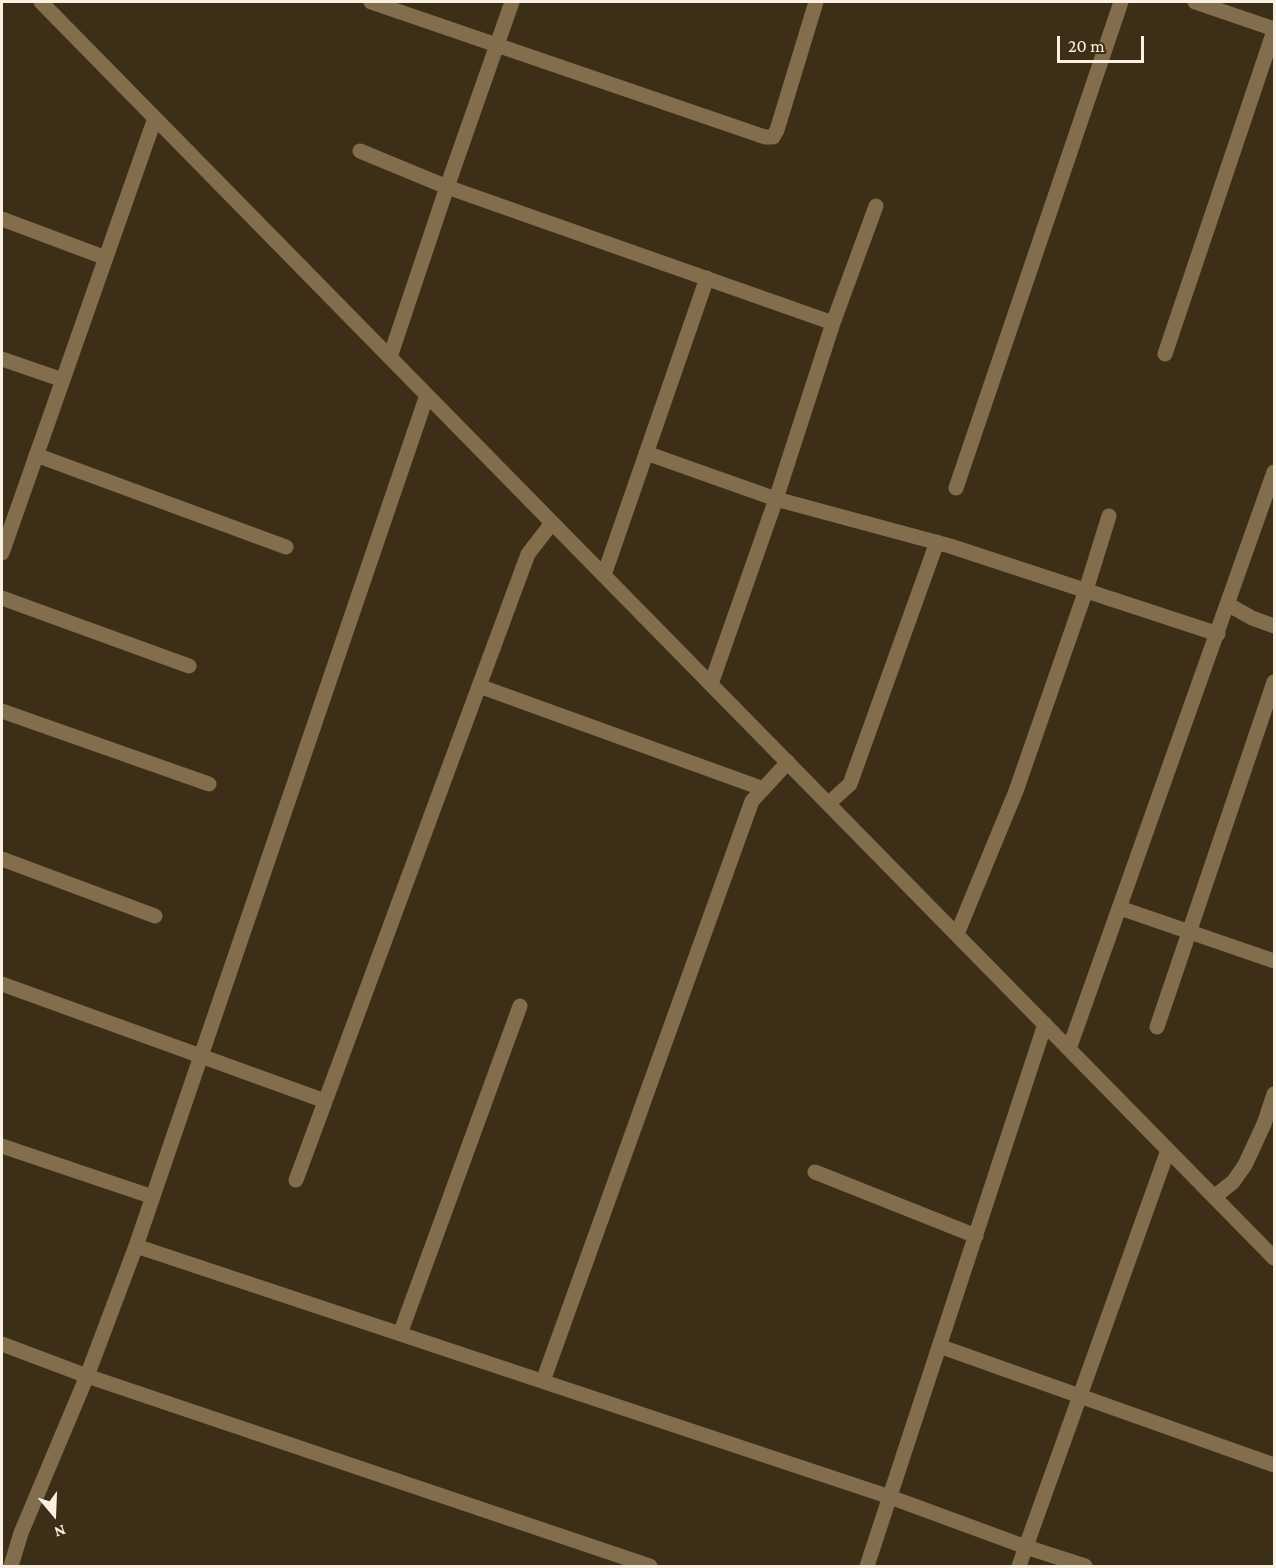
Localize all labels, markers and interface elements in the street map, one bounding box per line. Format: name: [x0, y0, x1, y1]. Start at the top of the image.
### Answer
scale bar: [1060, 24, 1147, 62]
text: 20 m: [1068, 36, 1105, 56]
north arrow: [24, 1484, 84, 1544]
text: N: [52, 1522, 68, 1541]

